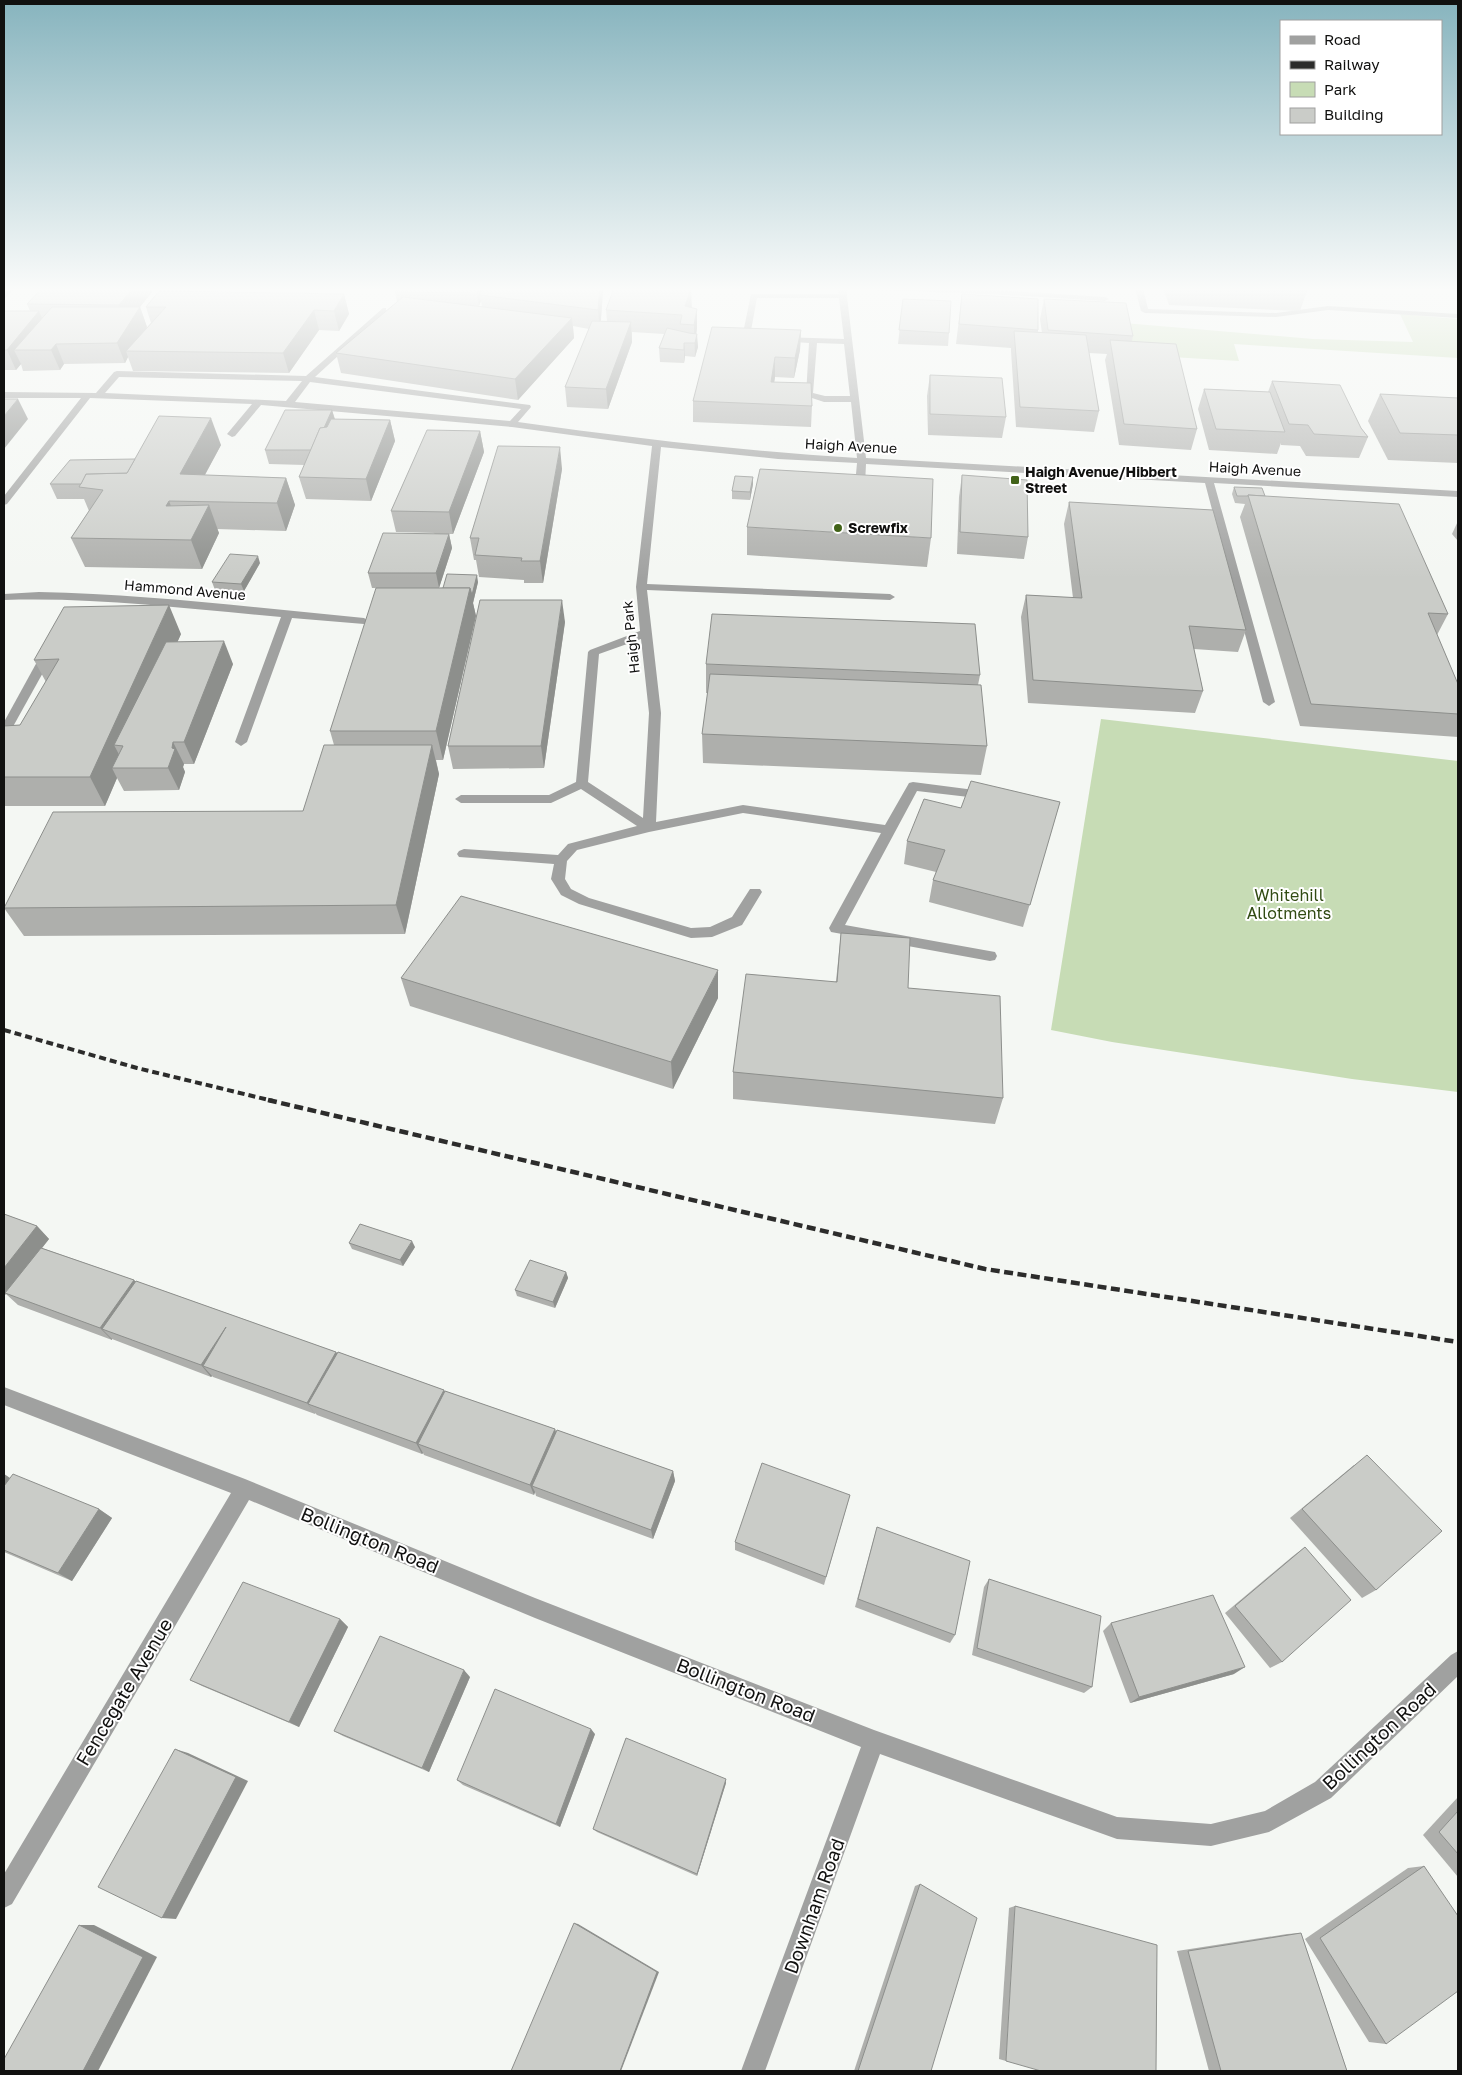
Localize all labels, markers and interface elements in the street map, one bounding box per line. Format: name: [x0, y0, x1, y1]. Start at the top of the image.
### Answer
legend: [1280, 20, 1442, 135]
text: Road: [1324, 30, 1361, 48]
text: Railway: [1324, 55, 1380, 73]
text: Park: [1324, 80, 1357, 98]
text: Building: [1324, 105, 1384, 123]
street label: Haigh Avenue: [804, 435, 898, 456]
street label: Haigh Avenue: [1208, 458, 1302, 479]
place label: Haigh Avenue/Hibbert Street: [1025, 463, 1177, 496]
marker: Haigh Avenue/Hibbert Street: [1009, 474, 1021, 486]
place label: Screwfix: [848, 519, 908, 536]
marker: Screwfix: [832, 522, 844, 534]
street label: Hammond Avenue: [124, 576, 246, 603]
street label: Haigh Park: [618, 600, 643, 674]
park label: Whitehill Allotments: [1247, 885, 1331, 923]
street label: Bollington Road: [298, 1501, 443, 1578]
street label: Fencegate Avenue: [70, 1614, 177, 1770]
street label: Bollington Road: [674, 1653, 819, 1727]
street label: Bollington Road: [1317, 1677, 1440, 1794]
street label: Downham Road: [778, 1835, 849, 1977]

